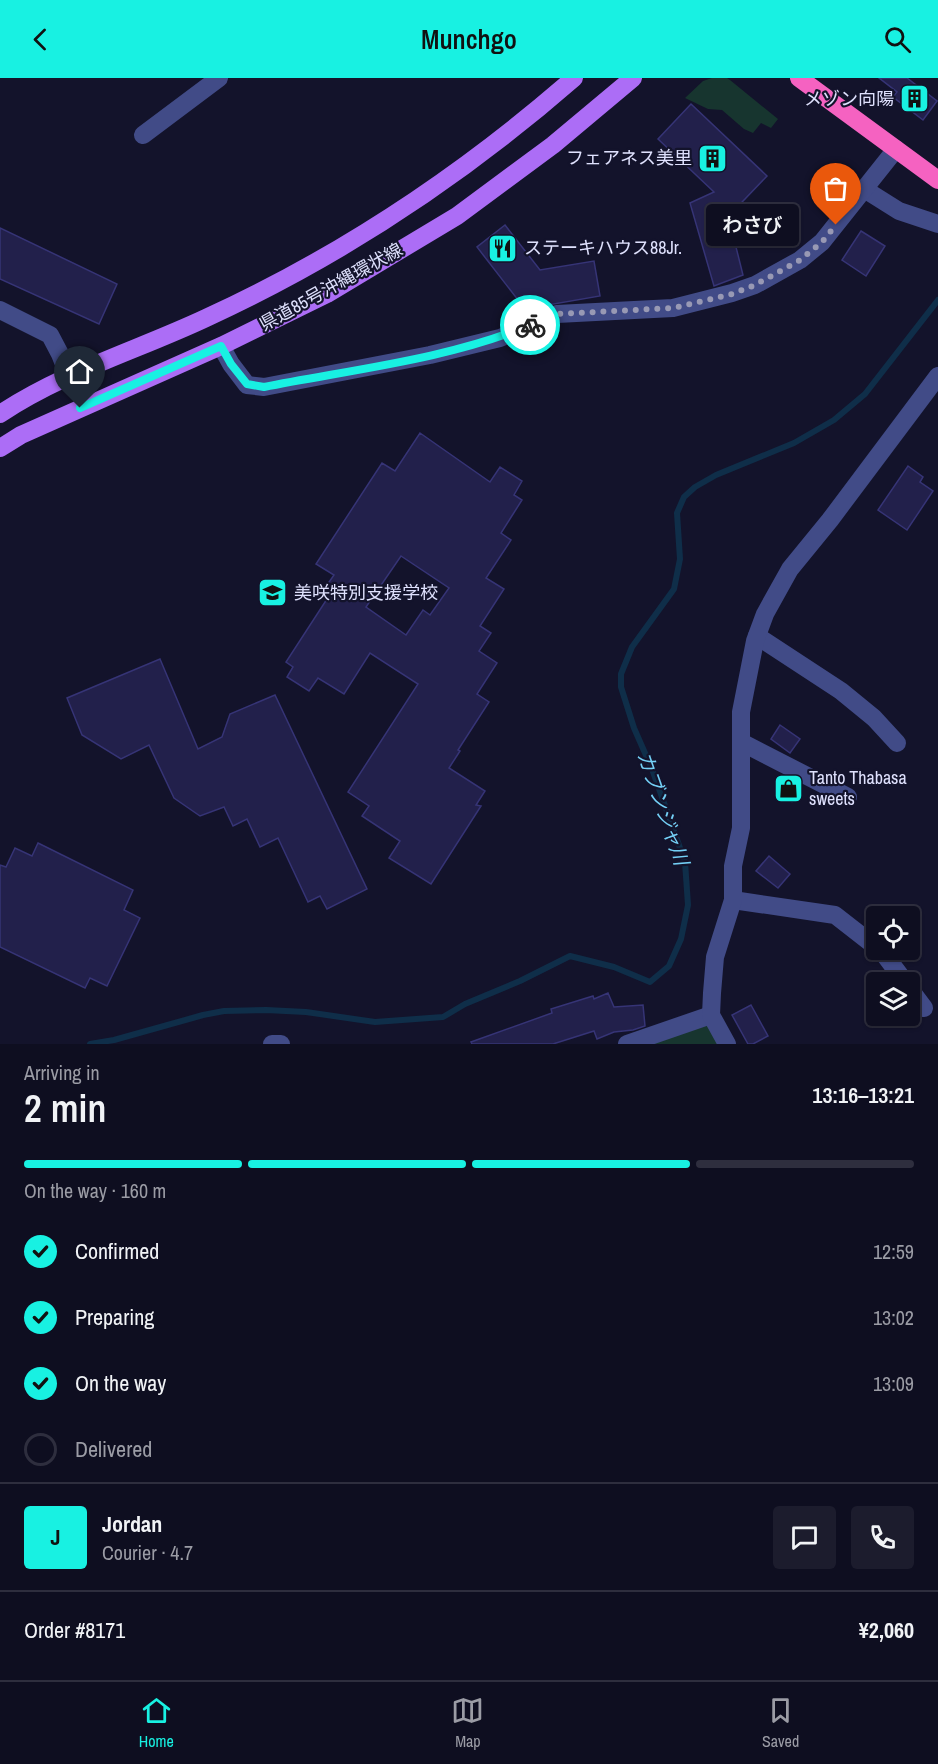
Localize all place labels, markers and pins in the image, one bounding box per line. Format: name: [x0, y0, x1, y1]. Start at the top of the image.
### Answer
building icon: メゾン向陽: [899, 83, 931, 115]
place label: メゾン向陽: [804, 86, 894, 111]
building icon: フェアネス美里: [697, 142, 729, 174]
place label: フェアネス美里: [566, 145, 692, 170]
pin: [810, 163, 861, 225]
callout: わさび: [707, 204, 800, 246]
restaurant icon: ステーキハウス88Jr.: [487, 232, 519, 264]
place label: ステーキハウス88Jr.: [524, 235, 682, 260]
pin: [54, 346, 105, 408]
school or university icon: 美咲特別支援学校: [257, 577, 289, 609]
place label: 美咲特別支援学校: [294, 580, 438, 605]
place label: Tanto Thabasa sweets: [809, 765, 907, 811]
shop icon: Tanto Thabasa sweets: [772, 772, 804, 804]

